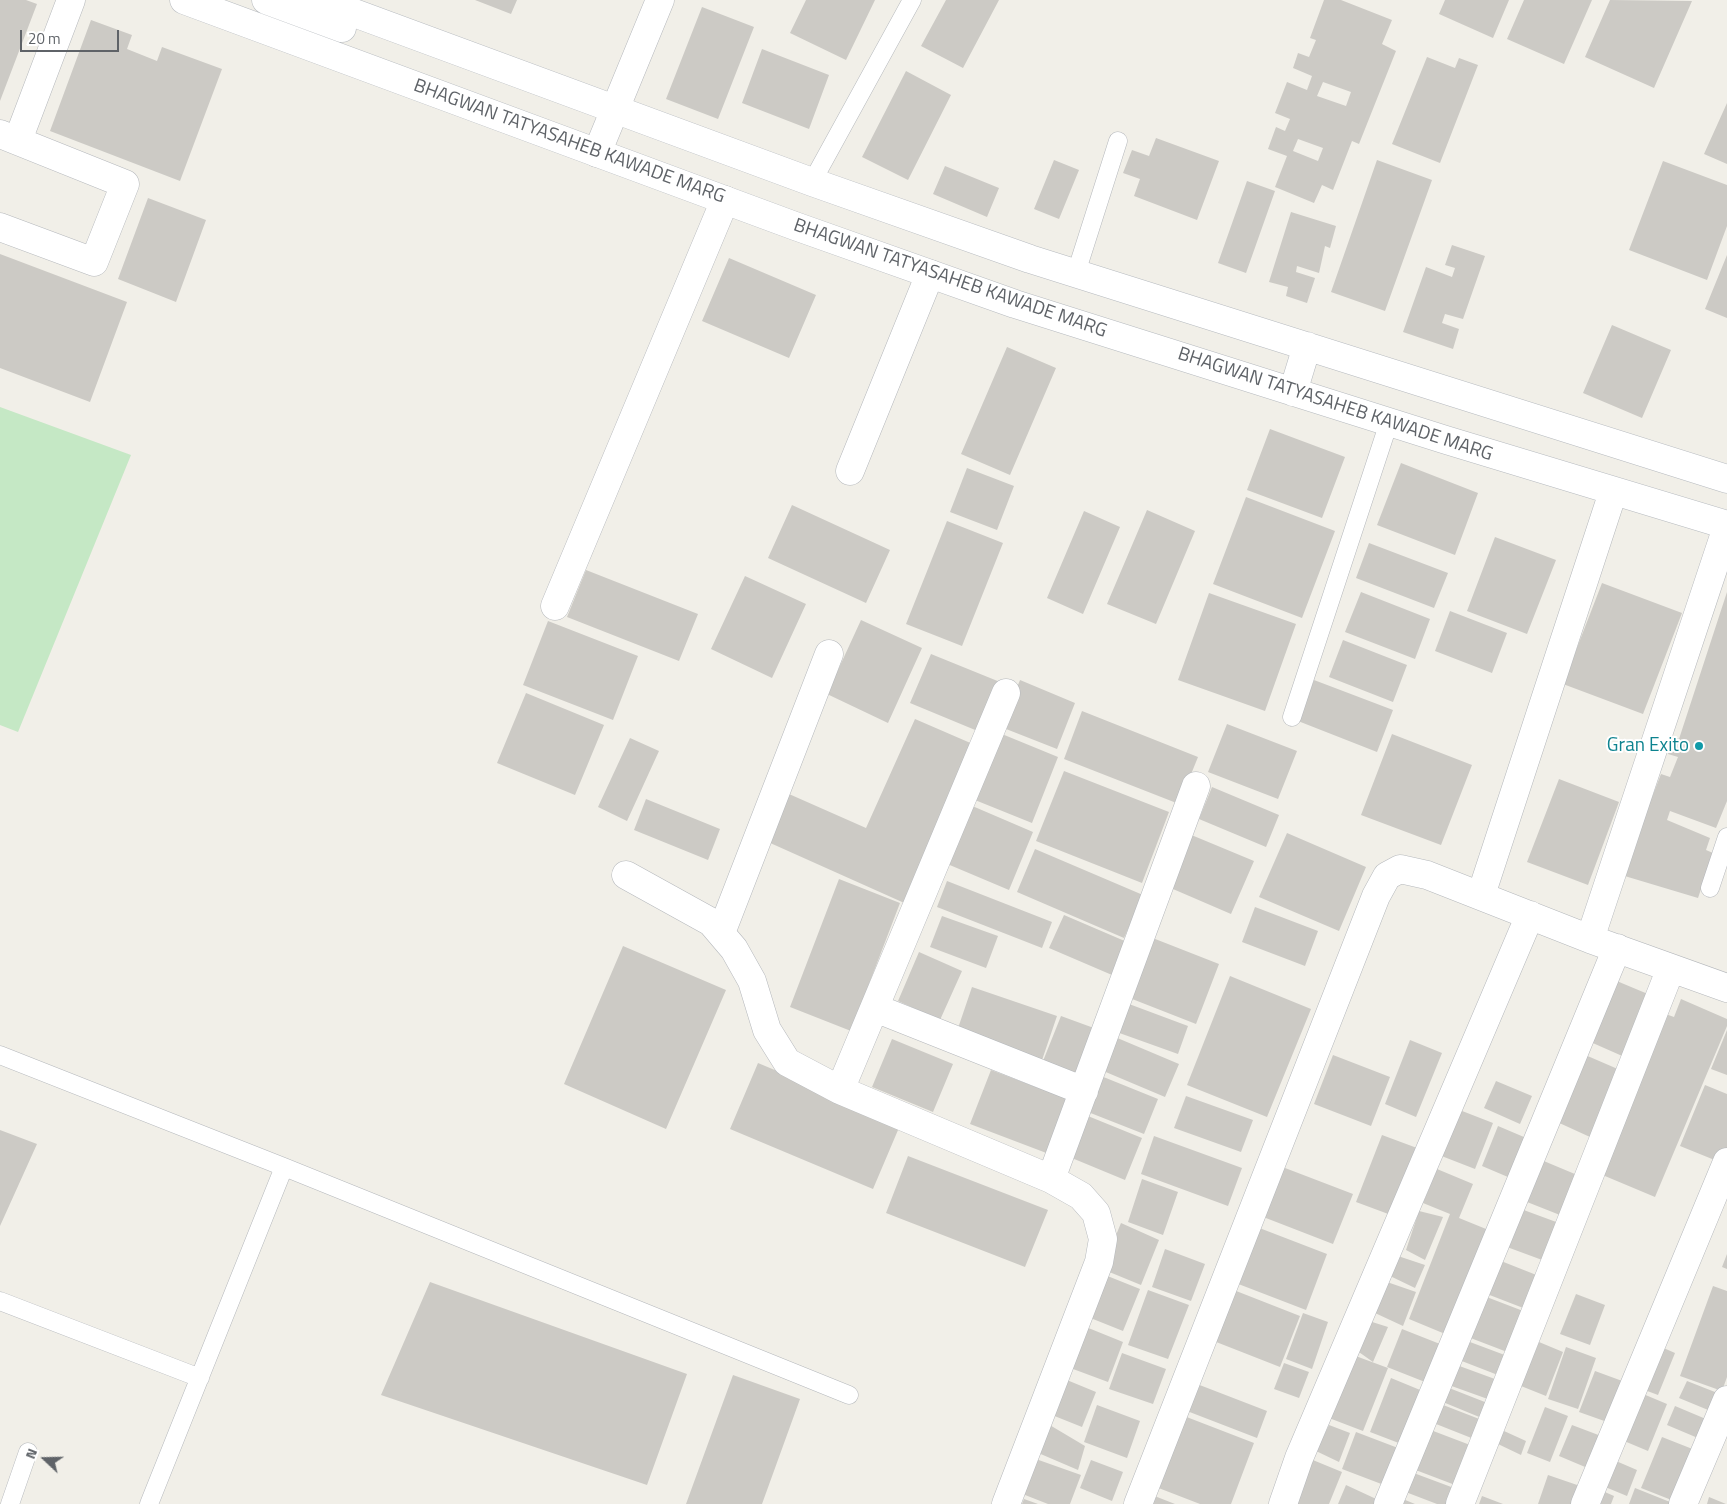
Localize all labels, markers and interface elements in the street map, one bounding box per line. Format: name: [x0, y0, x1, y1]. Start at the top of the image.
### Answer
scale bar: [22, 20, 121, 52]
text: 20 m: [28, 27, 61, 50]
street label: BHAGWAN TATYASAHEB KAWADE MARG: [410, 75, 728, 209]
street label: BHAGWAN TATYASAHEB KAWADE MARG: [790, 215, 1110, 343]
street label: BHAGWAN TATYASAHEB KAWADE MARG: [1175, 343, 1495, 467]
place label: Gran Exito: [1607, 735, 1689, 757]
marker: Gran Exito: [1693, 740, 1705, 752]
north arrow: [20, 1434, 70, 1484]
text: N: [19, 1445, 42, 1462]

